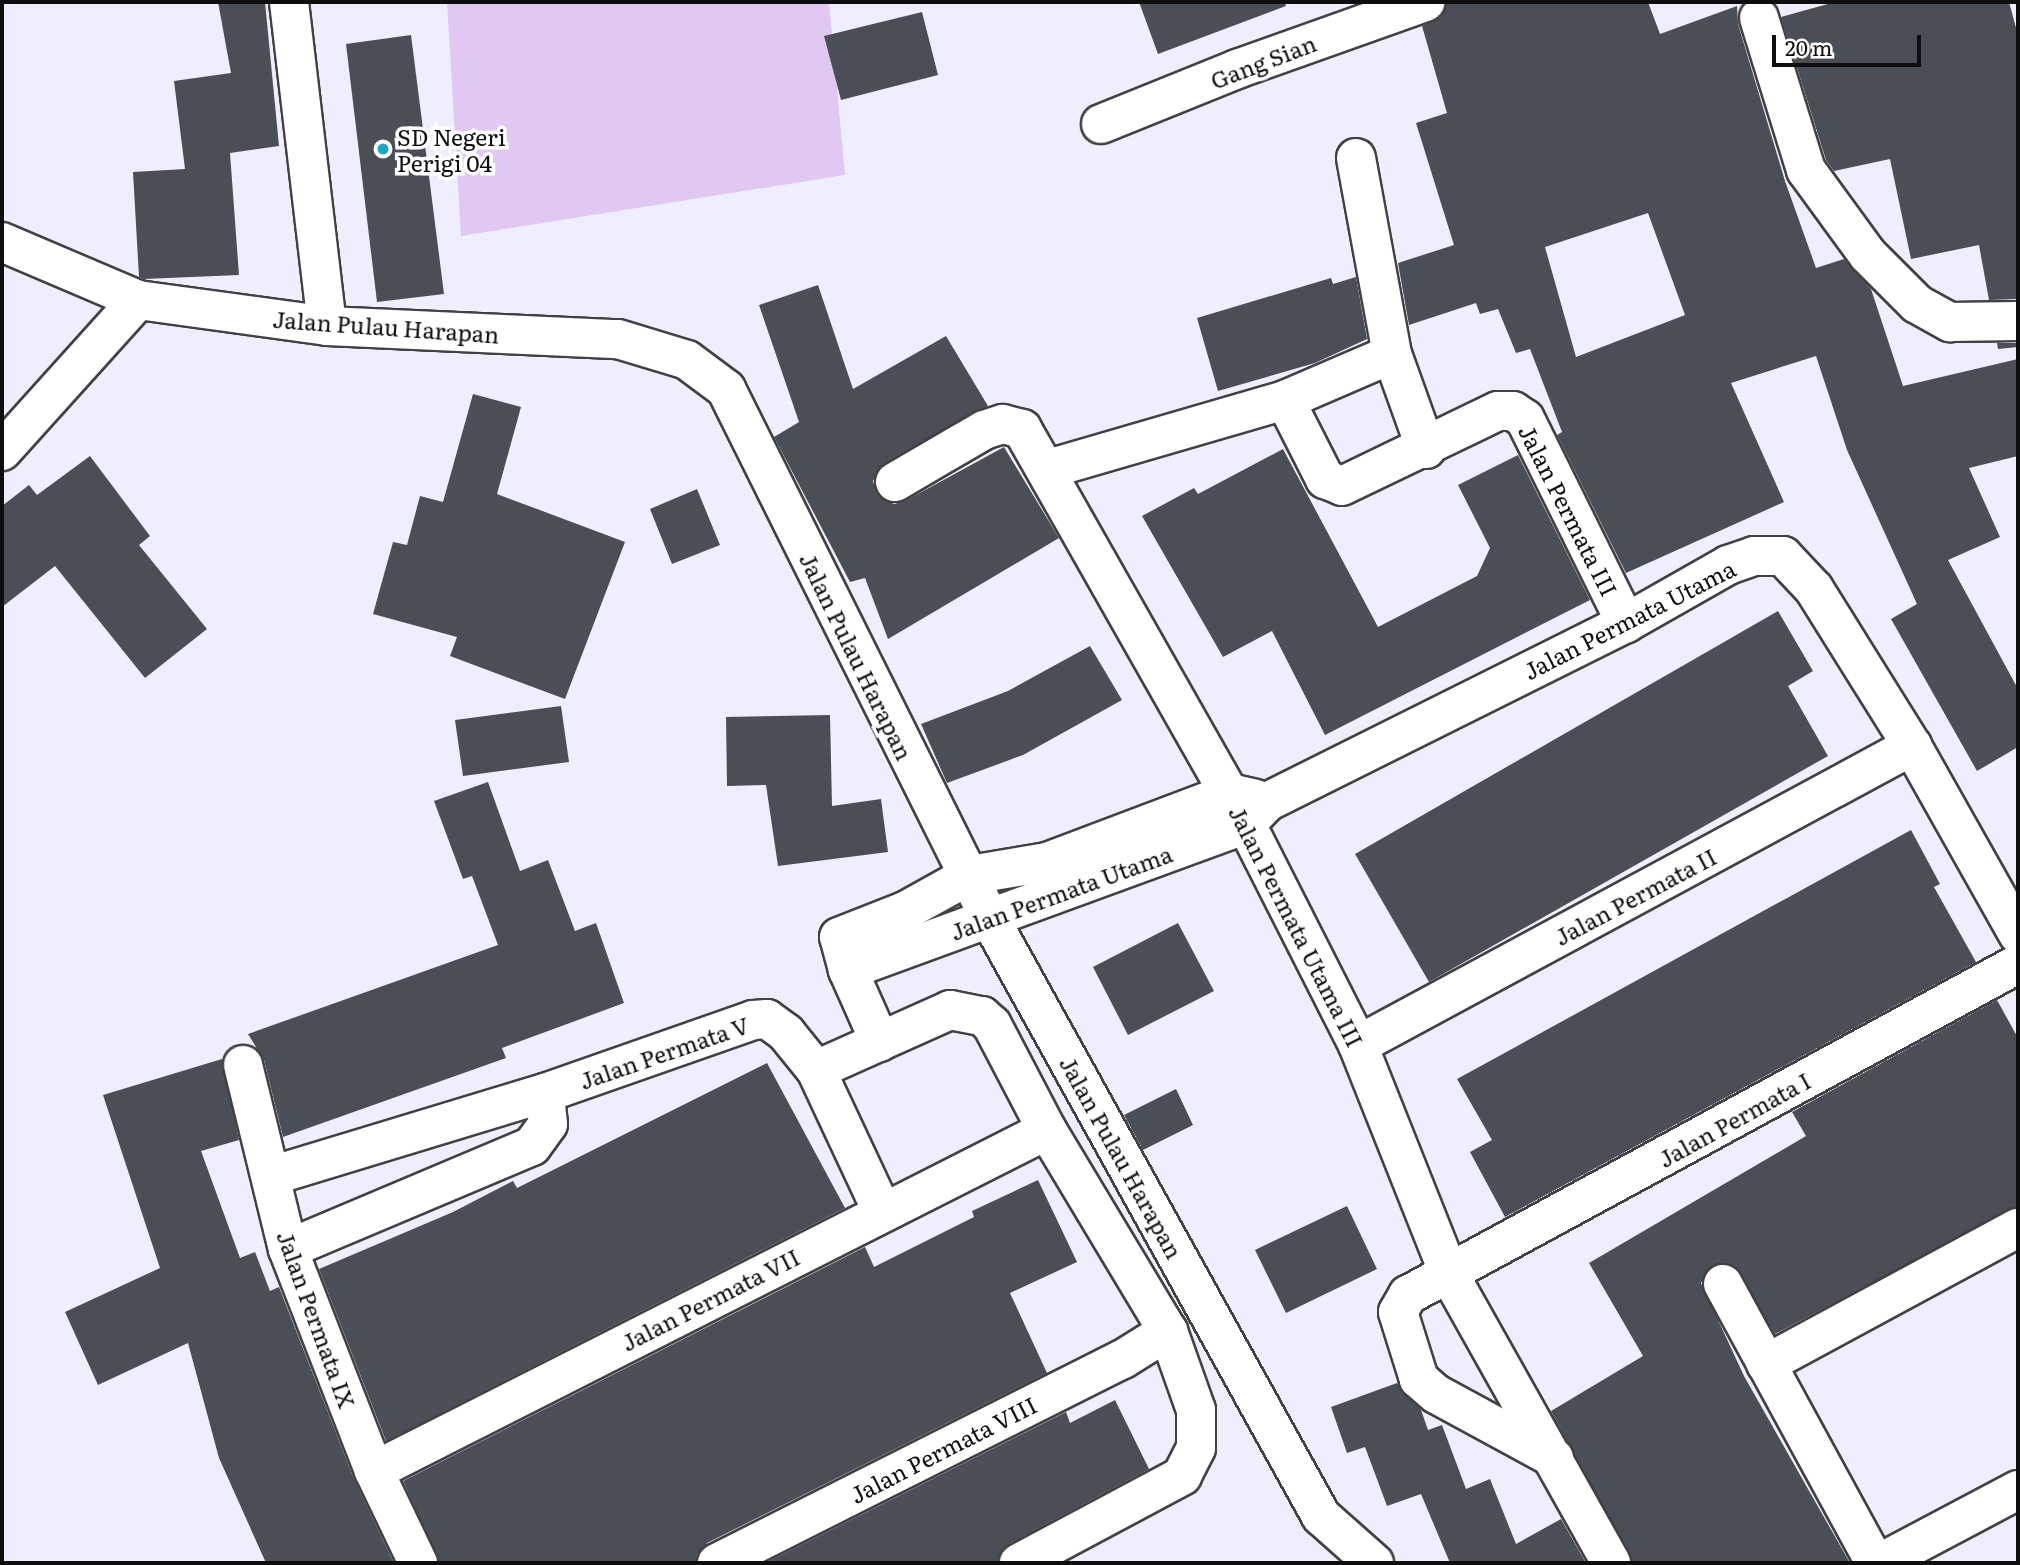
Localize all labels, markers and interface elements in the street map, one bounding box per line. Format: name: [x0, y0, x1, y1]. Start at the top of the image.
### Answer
scale bar: [1775, 21, 1924, 65]
street label: Gang Sian: [1206, 28, 1320, 94]
text: 20 m: [1785, 31, 1832, 62]
place label: SD Negeri Perigi 04: [397, 122, 506, 176]
marker: SD Negeri Perigi 04: [375, 141, 391, 157]
street label: Jalan Pulau Harapan: [272, 304, 500, 348]
street label: Jalan Permata III: [1514, 420, 1624, 600]
street label: Jalan Pulau Harapan: [795, 548, 919, 764]
street label: Jalan Permata Utama: [1518, 554, 1740, 684]
street label: Jalan Permata Utama III: [1224, 801, 1370, 1051]
street label: Jalan Permata Utama: [946, 839, 1176, 945]
street label: Jalan Permata II: [1549, 842, 1721, 950]
street label: Jalan Permata V: [576, 1010, 752, 1094]
street label: Jalan Pulau Harapan: [1055, 1051, 1189, 1263]
street label: Jalan Permata I: [1653, 1066, 1815, 1172]
street label: Jalan Permata IX: [272, 1227, 362, 1411]
street label: Jalan Permata VII: [616, 1242, 804, 1356]
street label: Jalan Permata VIII: [845, 1390, 1041, 1508]

